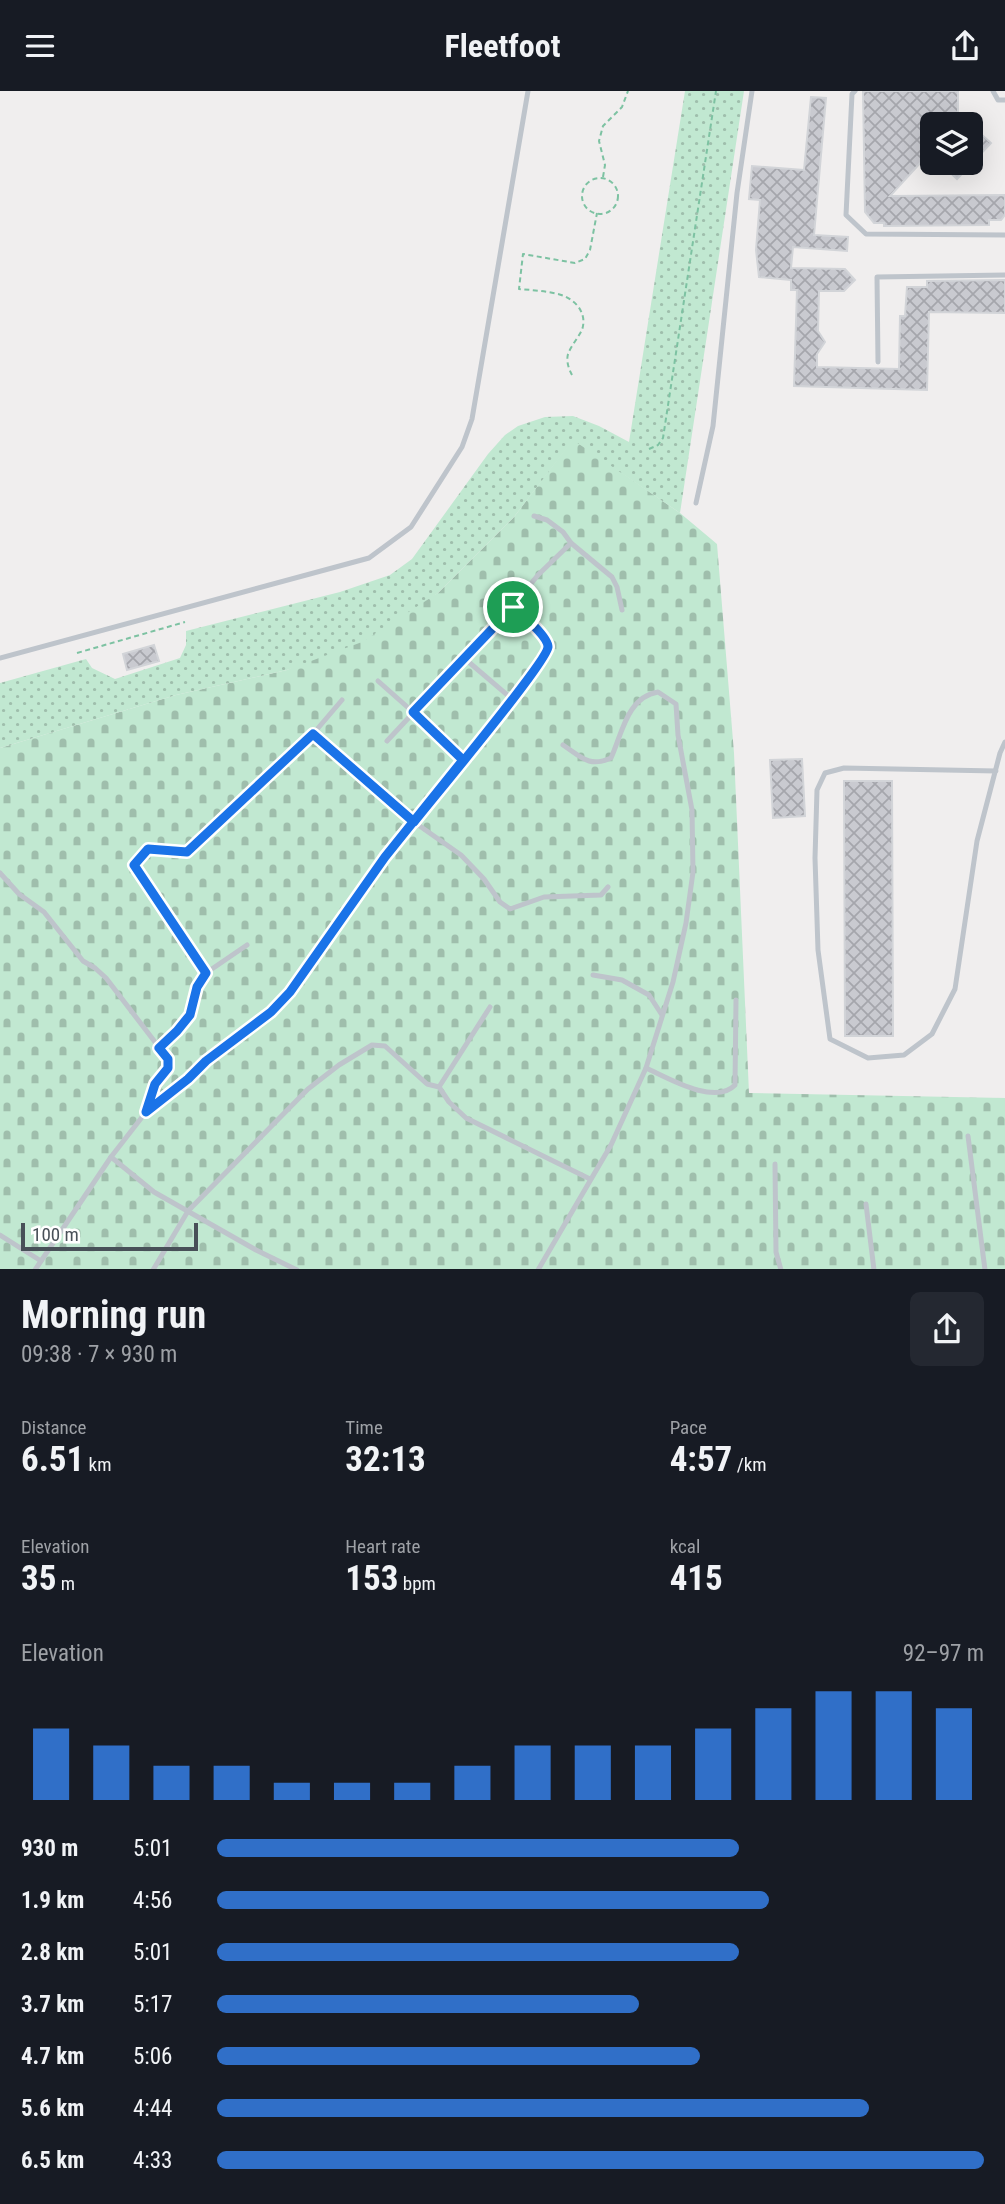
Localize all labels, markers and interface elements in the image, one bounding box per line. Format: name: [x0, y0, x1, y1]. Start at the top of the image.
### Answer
icon: menu: [21, 27, 59, 65]
text: Fleetfoot: [445, 27, 560, 65]
icon: share: [946, 27, 984, 65]
map controls: [920, 112, 983, 175]
button: layers: [920, 112, 983, 175]
pin: [483, 577, 543, 637]
icon: arrive: [494, 588, 532, 626]
scale bar: [21, 1220, 198, 1252]
text: 100 m: [32, 1223, 79, 1246]
button: share: [910, 1292, 984, 1366]
text: Morning run: [21, 1293, 206, 1337]
text: 09:38 · 7 × 930 m: [21, 1341, 177, 1368]
text: Distance: [21, 1416, 86, 1439]
text: Time: [345, 1416, 383, 1439]
text: Pace: [670, 1416, 707, 1439]
text: 6.51: [21, 1439, 84, 1480]
text: 32:13: [345, 1439, 426, 1480]
text: 4:57: [670, 1439, 732, 1480]
text: km: [84, 1453, 111, 1476]
text: /km: [732, 1453, 767, 1476]
text: Elevation: [21, 1535, 89, 1558]
text: Heart rate: [345, 1535, 420, 1558]
text: kcal: [670, 1535, 700, 1558]
text: 35: [21, 1558, 56, 1599]
text: 153: [345, 1558, 398, 1599]
text: 415: [670, 1558, 723, 1599]
text: m: [56, 1572, 75, 1595]
text: bpm: [398, 1572, 436, 1595]
text: Elevation: [21, 1640, 104, 1667]
text: 92–97 m: [903, 1640, 984, 1667]
text: 930 m: [21, 1835, 78, 1862]
text: 5:01: [133, 1835, 172, 1862]
text: 1.9 km: [21, 1887, 84, 1914]
text: 4:56: [133, 1887, 172, 1914]
text: 2.8 km: [21, 1939, 84, 1966]
text: 5:01: [133, 1939, 172, 1966]
text: 3.7 km: [21, 1991, 84, 2018]
text: 5:17: [133, 1991, 172, 2018]
text: 4.7 km: [21, 2043, 84, 2070]
text: 5:06: [133, 2043, 172, 2070]
text: 5.6 km: [21, 2095, 84, 2122]
text: 4:44: [133, 2095, 172, 2122]
text: 6.5 km: [21, 2147, 84, 2174]
text: 4:33: [133, 2147, 172, 2174]

